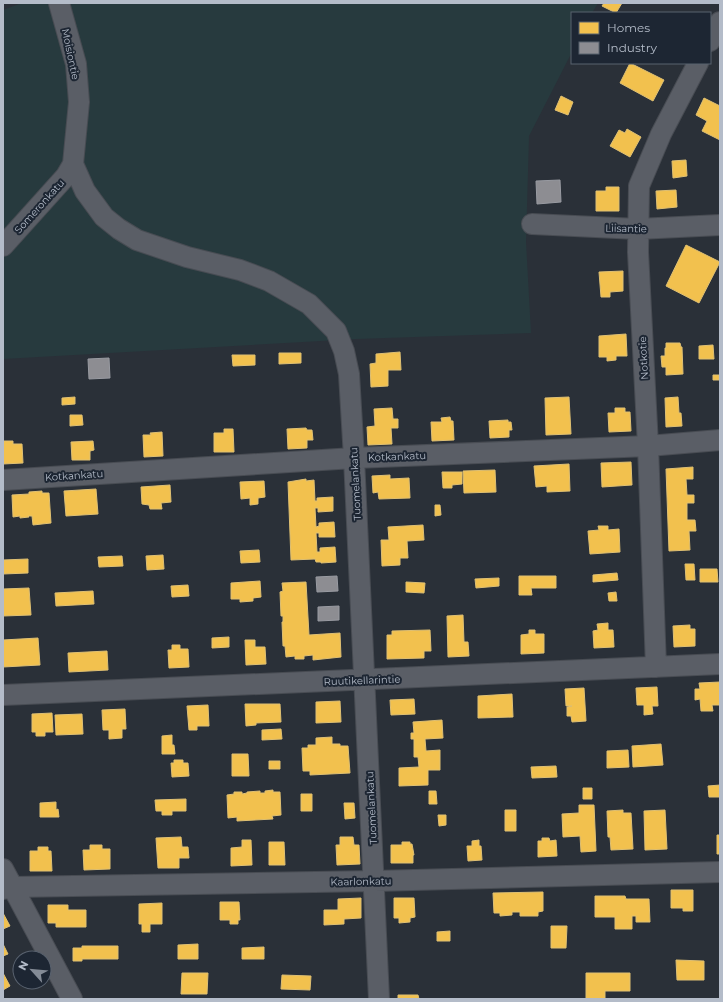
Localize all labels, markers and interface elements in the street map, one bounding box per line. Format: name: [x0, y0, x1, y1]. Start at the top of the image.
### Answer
legend: [571, 12, 711, 64]
text: Homes: [607, 20, 650, 35]
street label: Moisiontie: [59, 27, 82, 81]
text: Industry: [607, 40, 657, 55]
street label: Someronkatu: [12, 177, 67, 236]
street label: Liisantie: [605, 222, 647, 235]
street label: Notkotie: [636, 336, 651, 380]
street label: Tuomelankatu: [347, 447, 364, 521]
street label: Kotkankatu: [368, 449, 426, 464]
street label: Kotkankatu: [44, 467, 104, 484]
street label: Ruutikellarintie: [323, 673, 401, 688]
street label: Tuomelankatu: [363, 771, 380, 845]
street label: Kaarlonkatu: [330, 874, 392, 889]
north arrow: [12, 950, 52, 990]
text: N: [15, 958, 31, 973]

